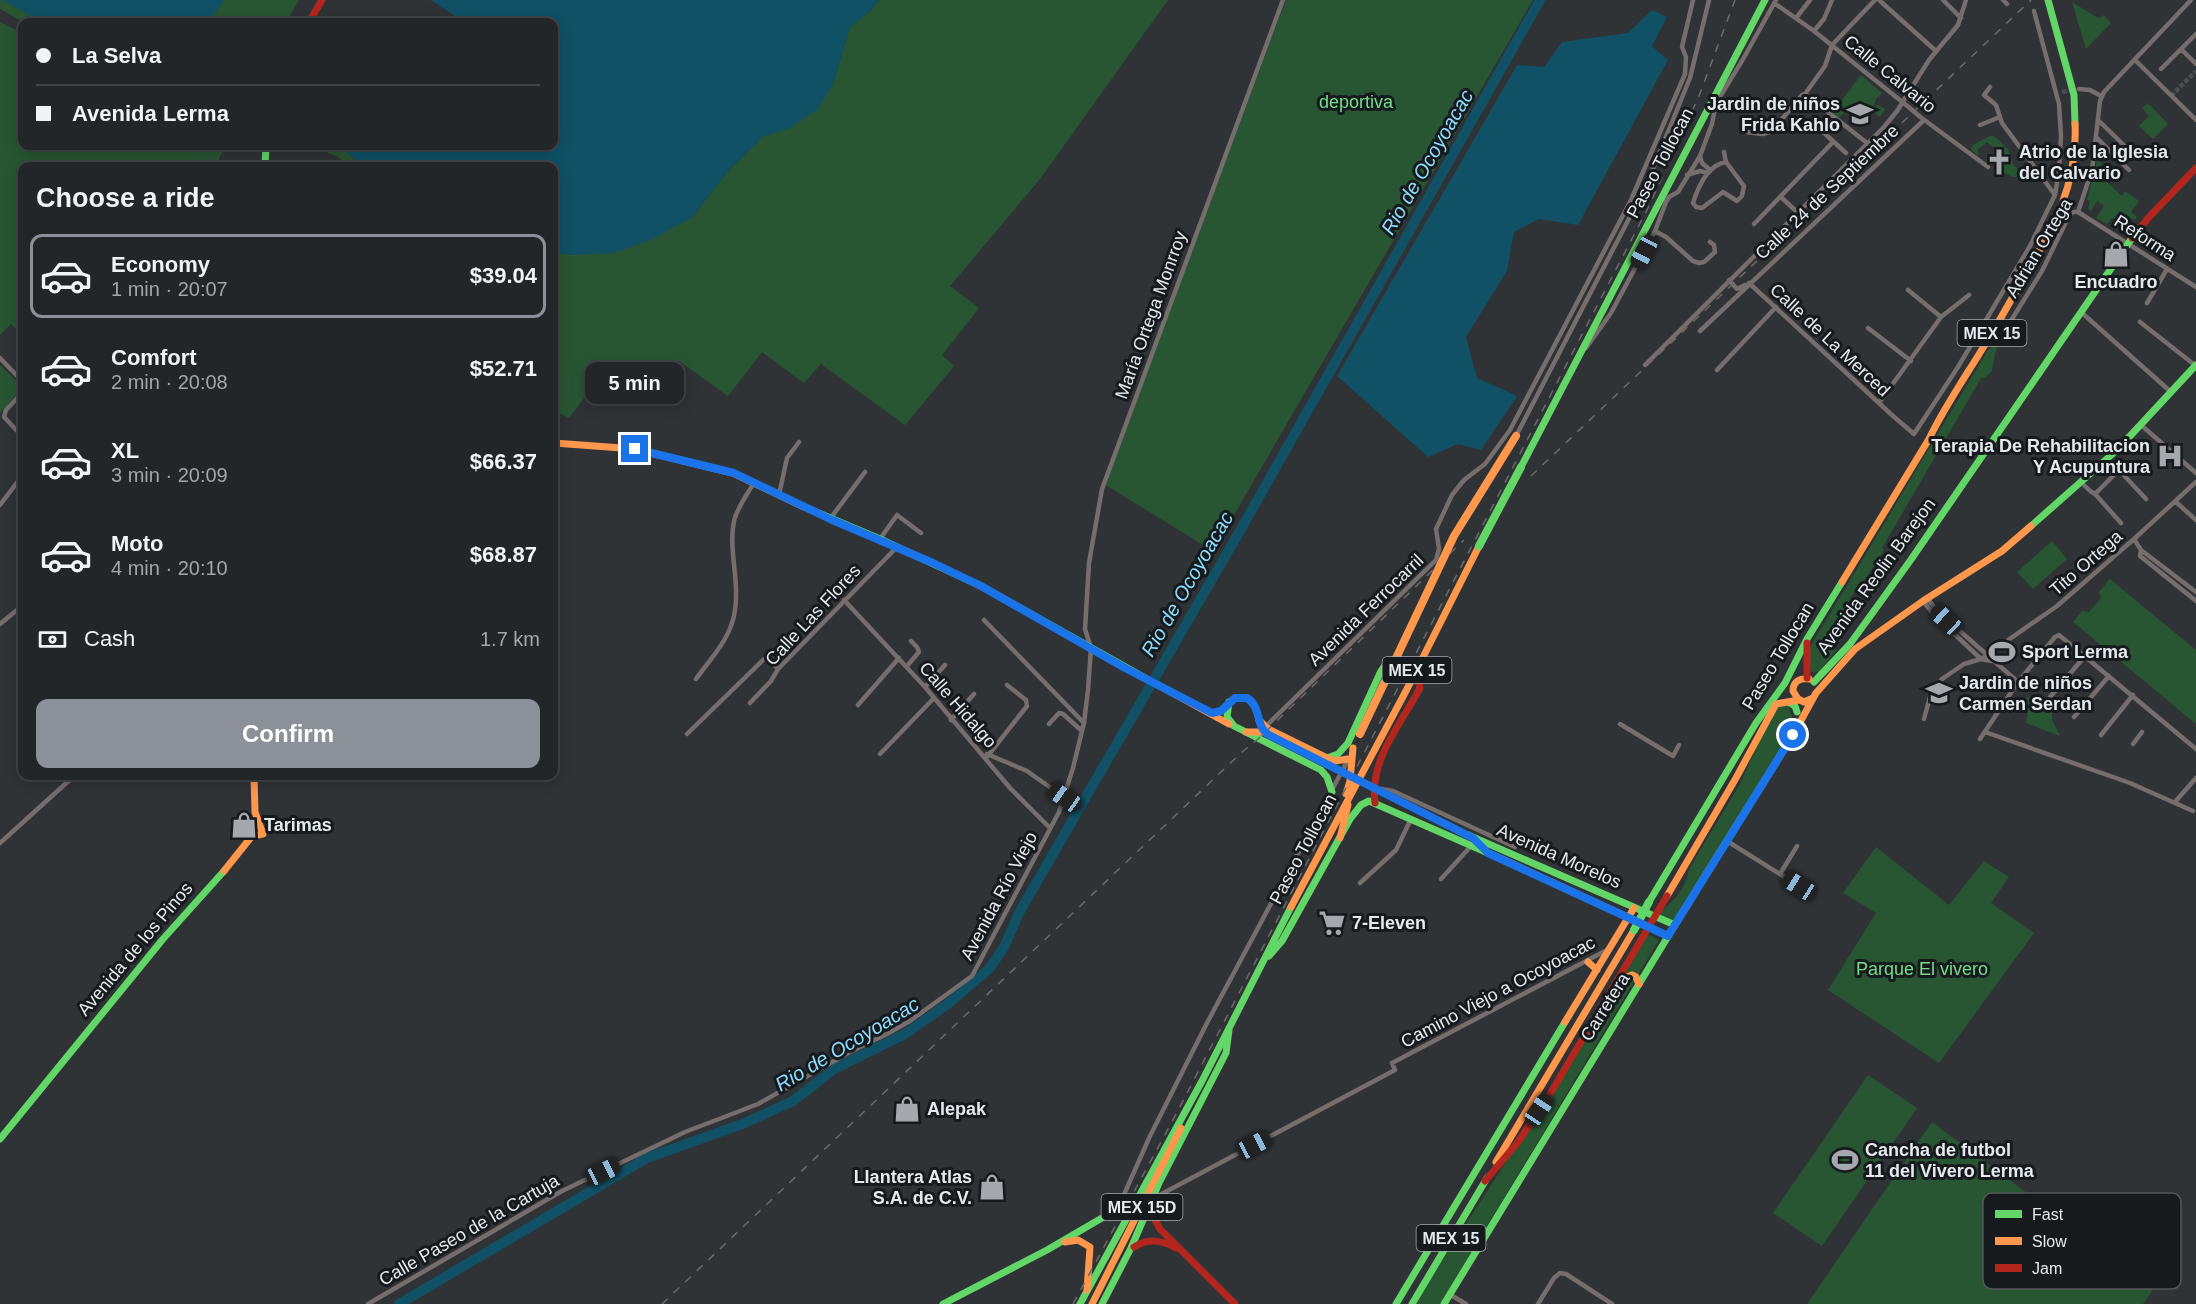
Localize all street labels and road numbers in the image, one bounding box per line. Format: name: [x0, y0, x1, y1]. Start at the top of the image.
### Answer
street label: Calle Calvario: [1840, 31, 1940, 117]
street label: Paseo Tollocan: [1623, 105, 1697, 221]
street label: Calle 24 de Septiembre: [1751, 121, 1903, 263]
street label: Adrian Ortega: [2002, 194, 2077, 301]
street label: Reforma: [2111, 211, 2180, 266]
street label: María Ortega Monrroy: [1111, 228, 1191, 402]
street label: Calle de La Merced: [1766, 279, 1894, 401]
road number: MEX 15: [1958, 320, 2026, 346]
street label: Avenida Reolin Barejon: [1813, 494, 1939, 658]
street label: Tito Ortega: [2046, 525, 2127, 600]
street label: Avenida Ferrocarril: [1304, 550, 1428, 670]
street label: Calle Las Flores: [761, 561, 865, 669]
street label: Paseo Tollocan: [1738, 599, 1818, 713]
road number: MEX 15: [1382, 657, 1452, 683]
street label: Calle Hidalgo: [915, 658, 1001, 752]
street label: Paseo Tollocan: [1266, 791, 1340, 907]
street label: Avenida Morelos: [1494, 820, 1624, 892]
street label: Avenida Río Viejo: [957, 828, 1041, 964]
street label: Avenida de los Pinos: [73, 878, 197, 1020]
street label: Camino Viejo a Ocoyoacac: [1398, 932, 1598, 1052]
street label: Carretera: [1576, 969, 1634, 1045]
street label: Calle Paseo de la Cartuja: [376, 1170, 563, 1290]
road number: MEX 15D: [1102, 1194, 1182, 1220]
road number: MEX 15: [1416, 1225, 1486, 1251]

